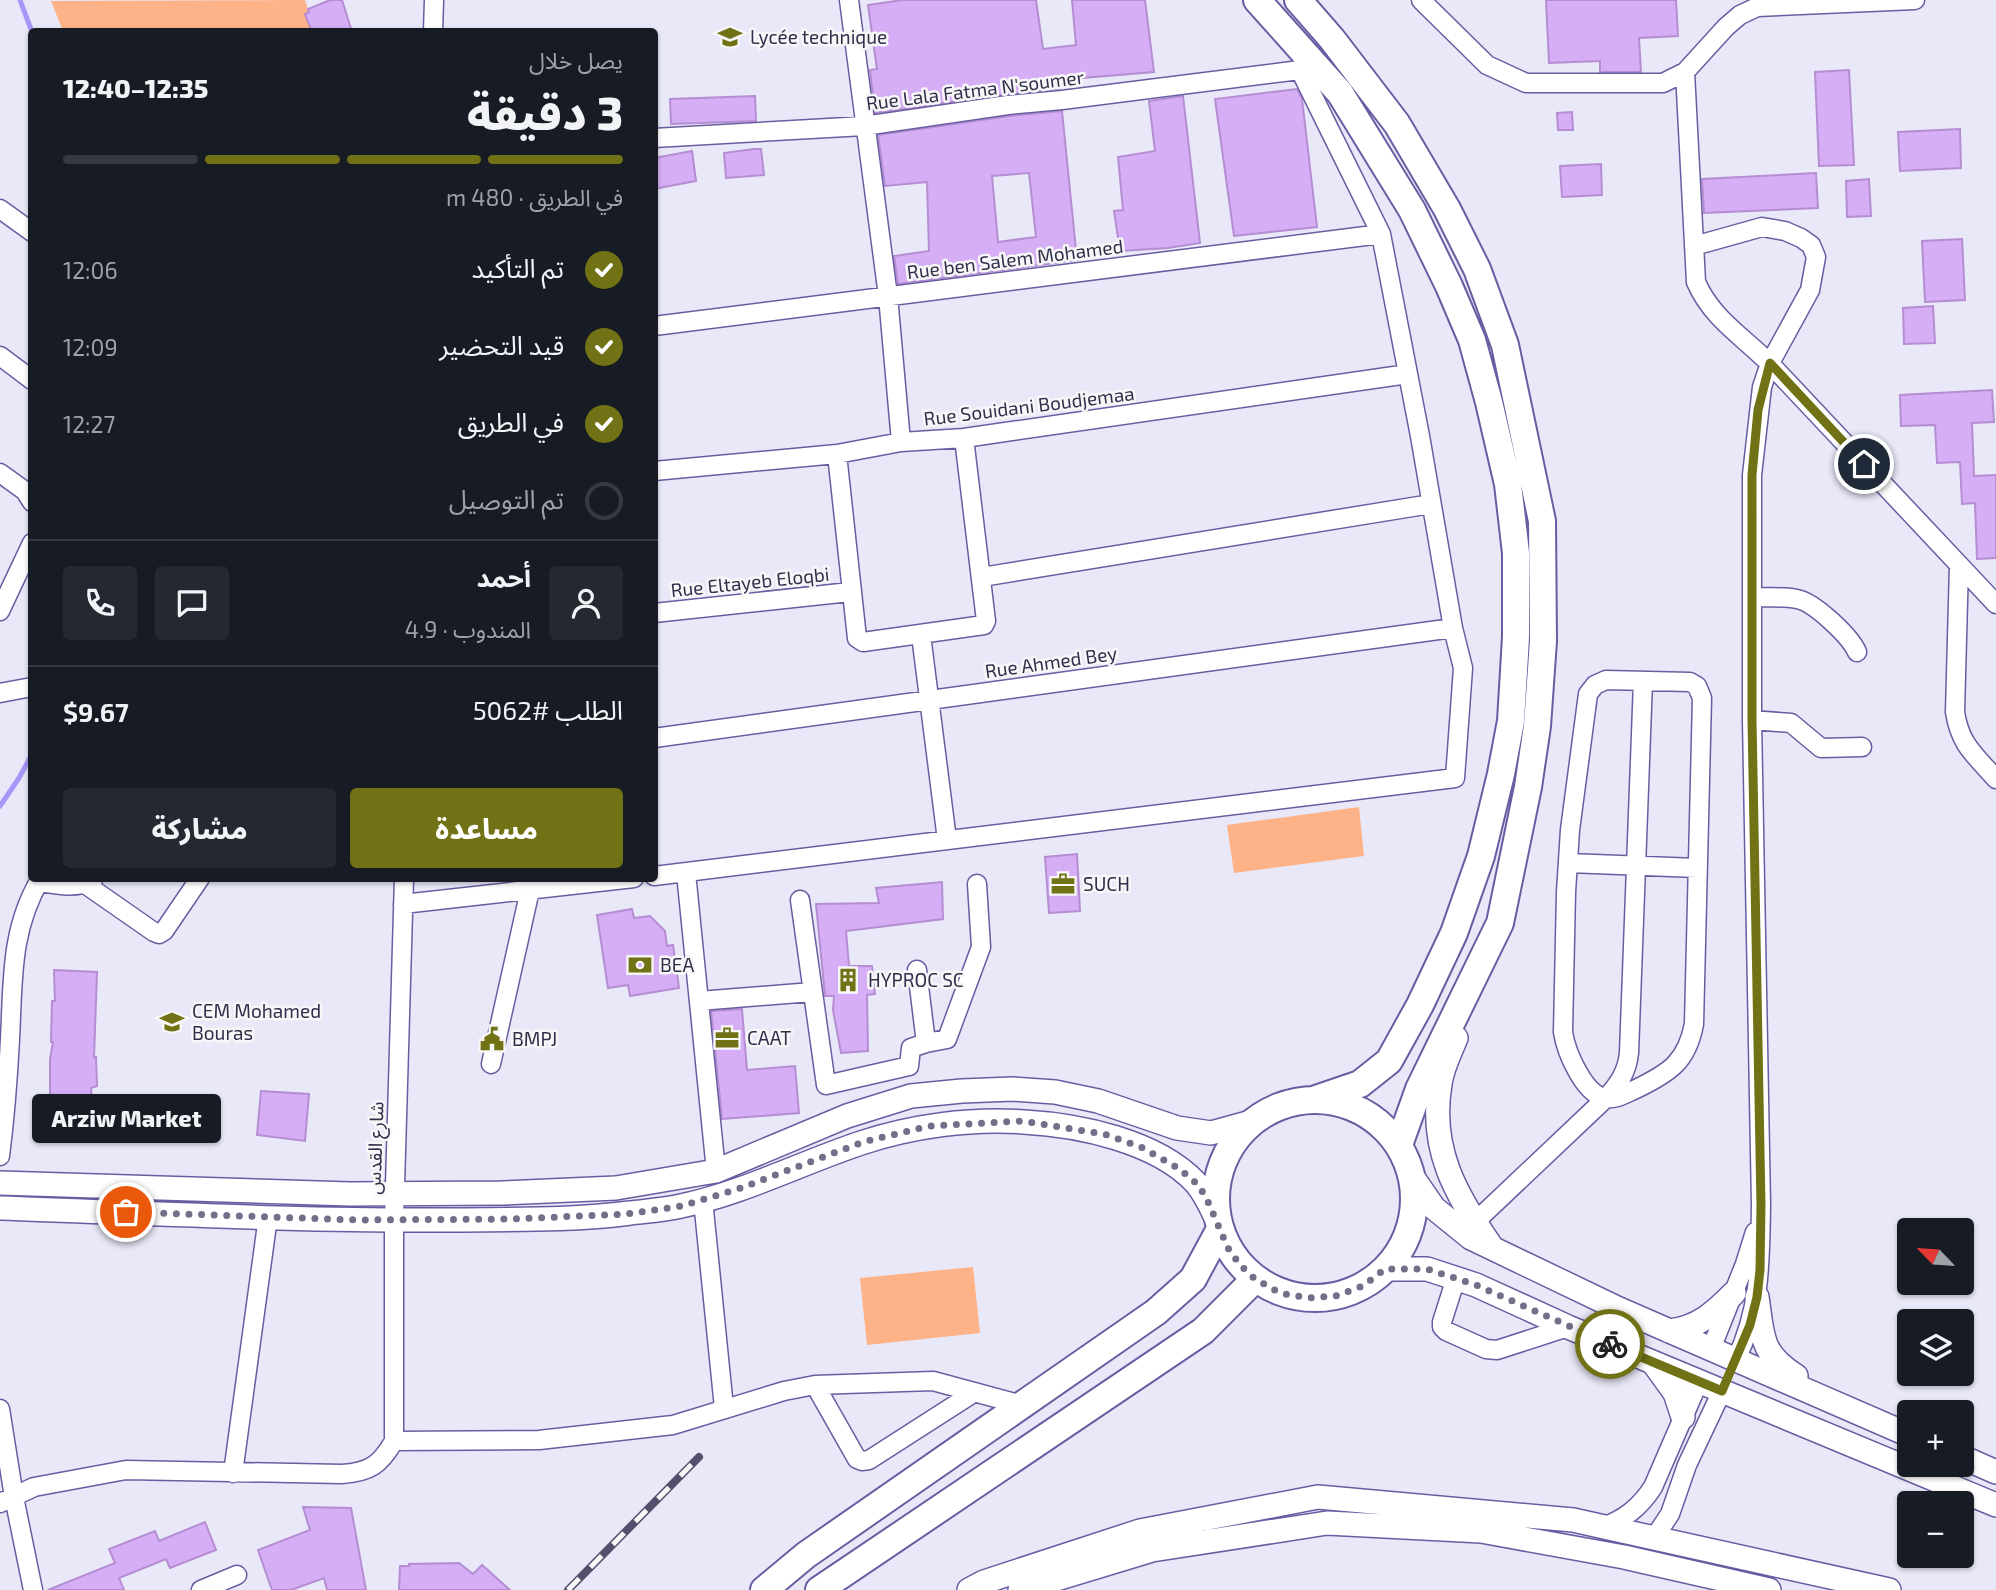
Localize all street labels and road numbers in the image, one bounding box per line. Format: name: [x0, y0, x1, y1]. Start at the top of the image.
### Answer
street label: Rue Lala Fatma N'soumer: [865, 65, 1086, 114]
street label: Rue ben Salem Mohamed: [905, 234, 1124, 283]
street label: Rue Souidani Boudjemaa: [922, 381, 1136, 430]
street label: Rue Eltayeb Eloqbi: [669, 562, 830, 601]
street label: Rue Ahmed Bey: [983, 641, 1119, 682]
street label: شارع القدس: [361, 1101, 391, 1195]

